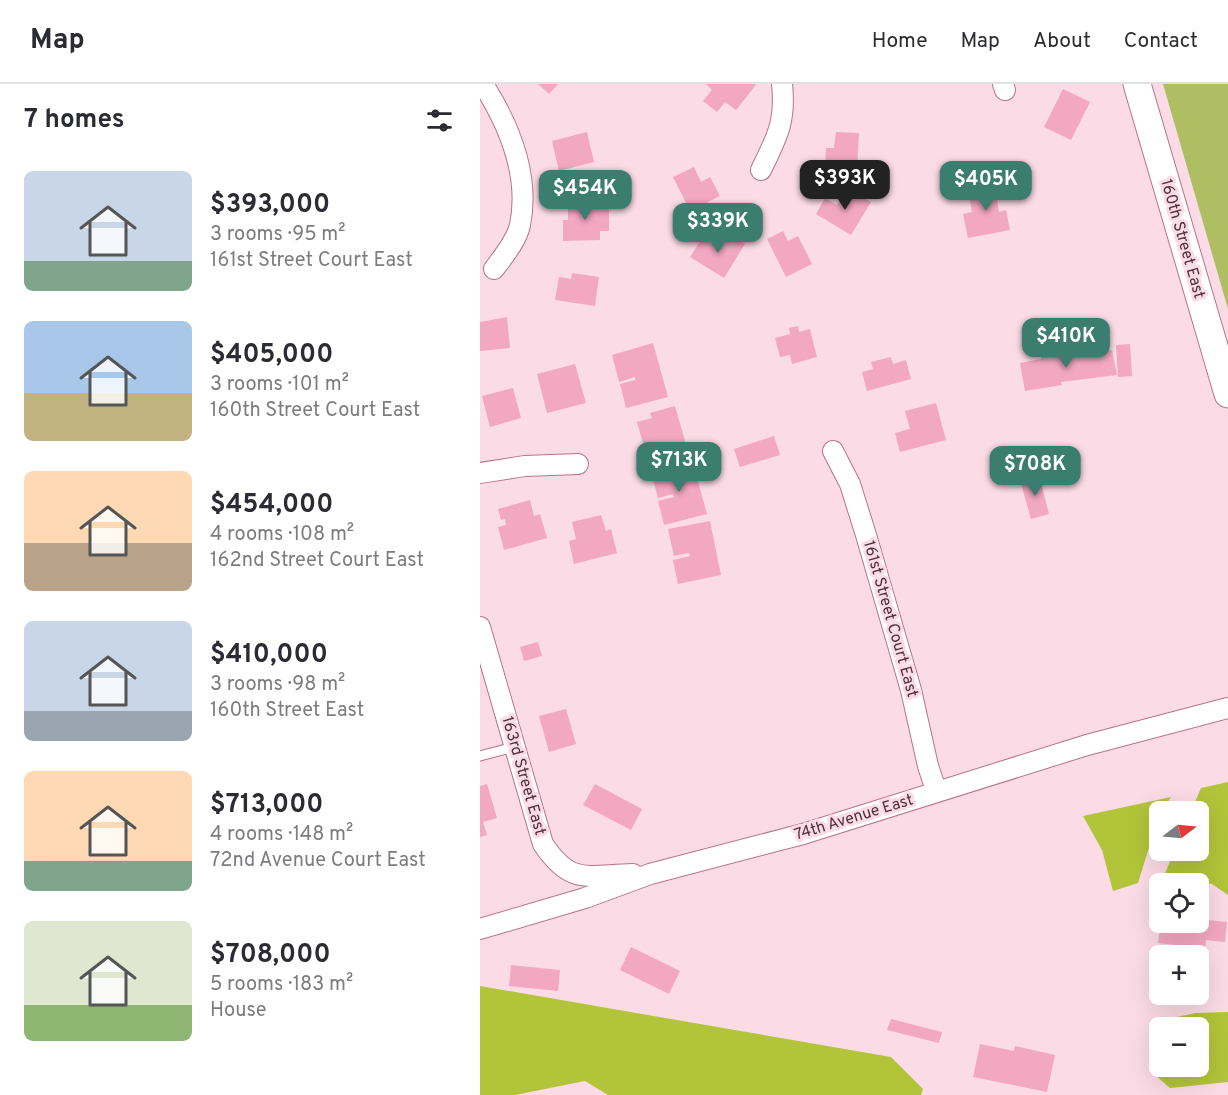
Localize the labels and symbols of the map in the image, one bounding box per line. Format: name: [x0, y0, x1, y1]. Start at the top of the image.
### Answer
pin: $393K: [803, 160, 887, 211]
pin: $405K: [944, 161, 1028, 212]
pin: $454K: [543, 170, 627, 221]
street label: 160th Street East: [1155, 177, 1209, 301]
pin: $339K: [676, 203, 760, 254]
pin: $410K: [1024, 318, 1108, 369]
pin: $713K: [637, 442, 721, 493]
pin: $708K: [993, 446, 1077, 497]
street label: 161st Street Court East: [858, 538, 922, 700]
street label: 163rd Street East: [496, 714, 550, 838]
street label: 74th Avenue East: [792, 790, 916, 846]
north arrow: [1149, 801, 1209, 861]

